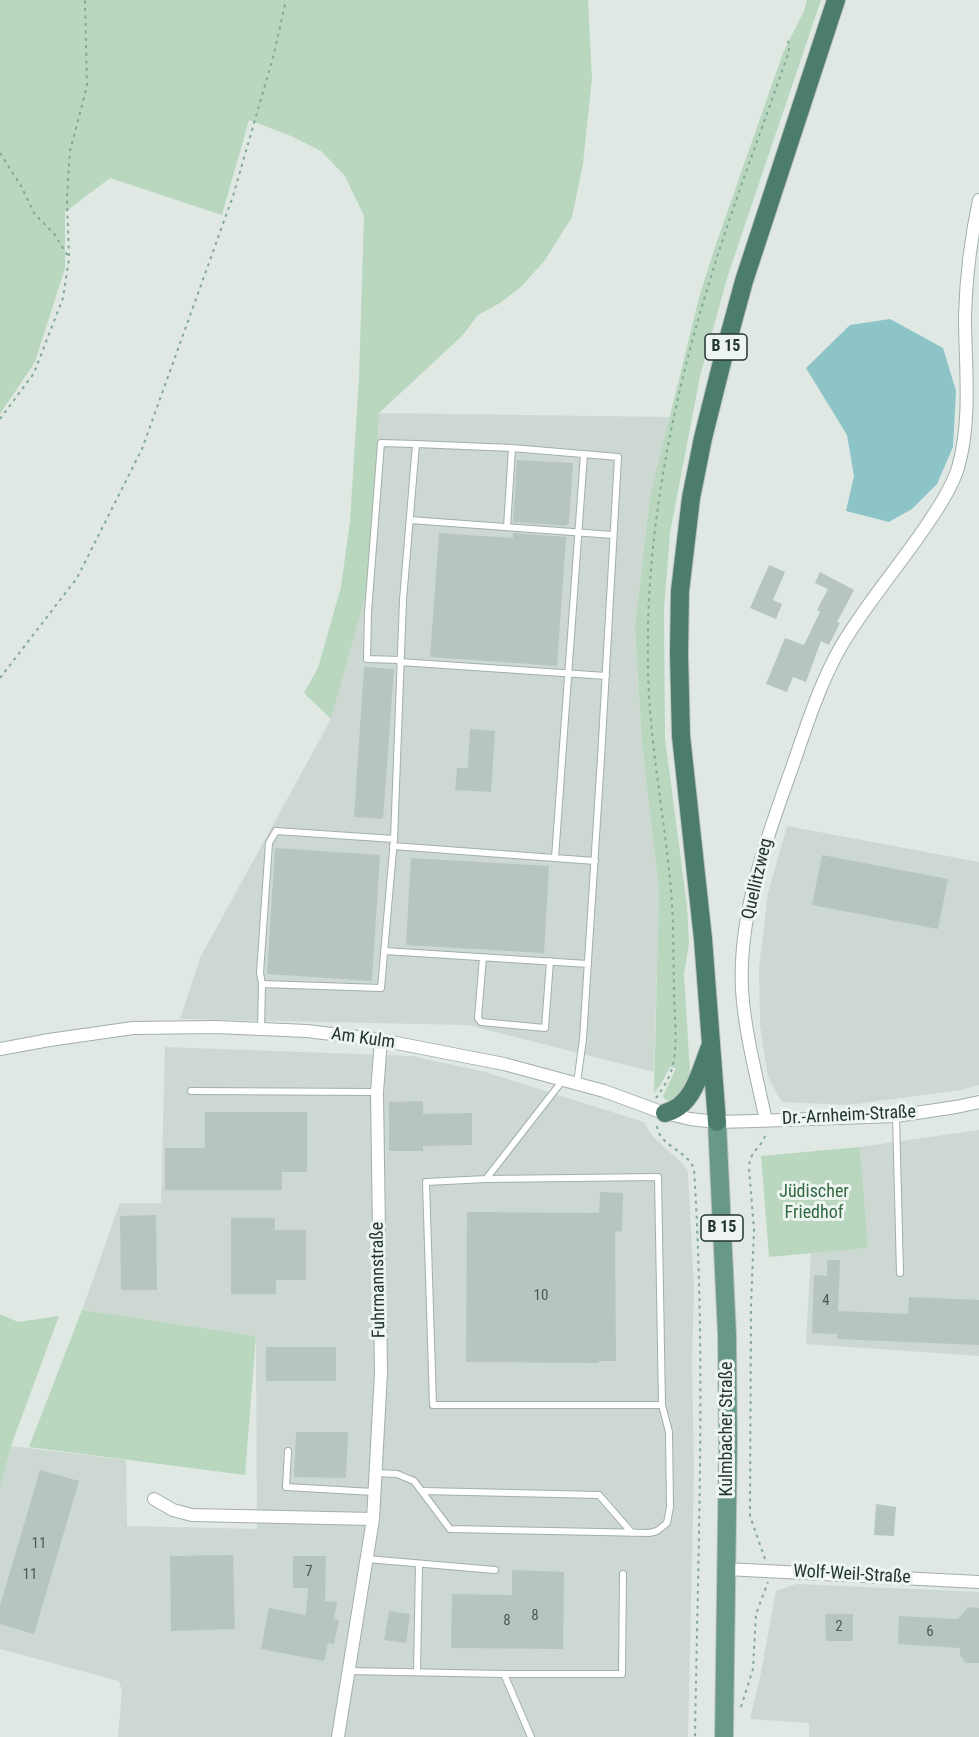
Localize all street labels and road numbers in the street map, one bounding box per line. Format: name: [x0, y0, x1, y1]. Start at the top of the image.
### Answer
road number: B 15: [705, 334, 747, 360]
street label: Quellitzweg: [738, 836, 778, 922]
street label: Am Kulm: [330, 1024, 396, 1054]
street label: Dr.-Arnheim-Straße: [782, 1102, 916, 1130]
road number: B 15: [701, 1215, 743, 1241]
street label: Fuhrmannstraße: [367, 1222, 391, 1338]
street label: Kulmbacher Straße: [716, 1362, 738, 1496]
street label: Wolf-Weil-Straße: [793, 1561, 911, 1589]

